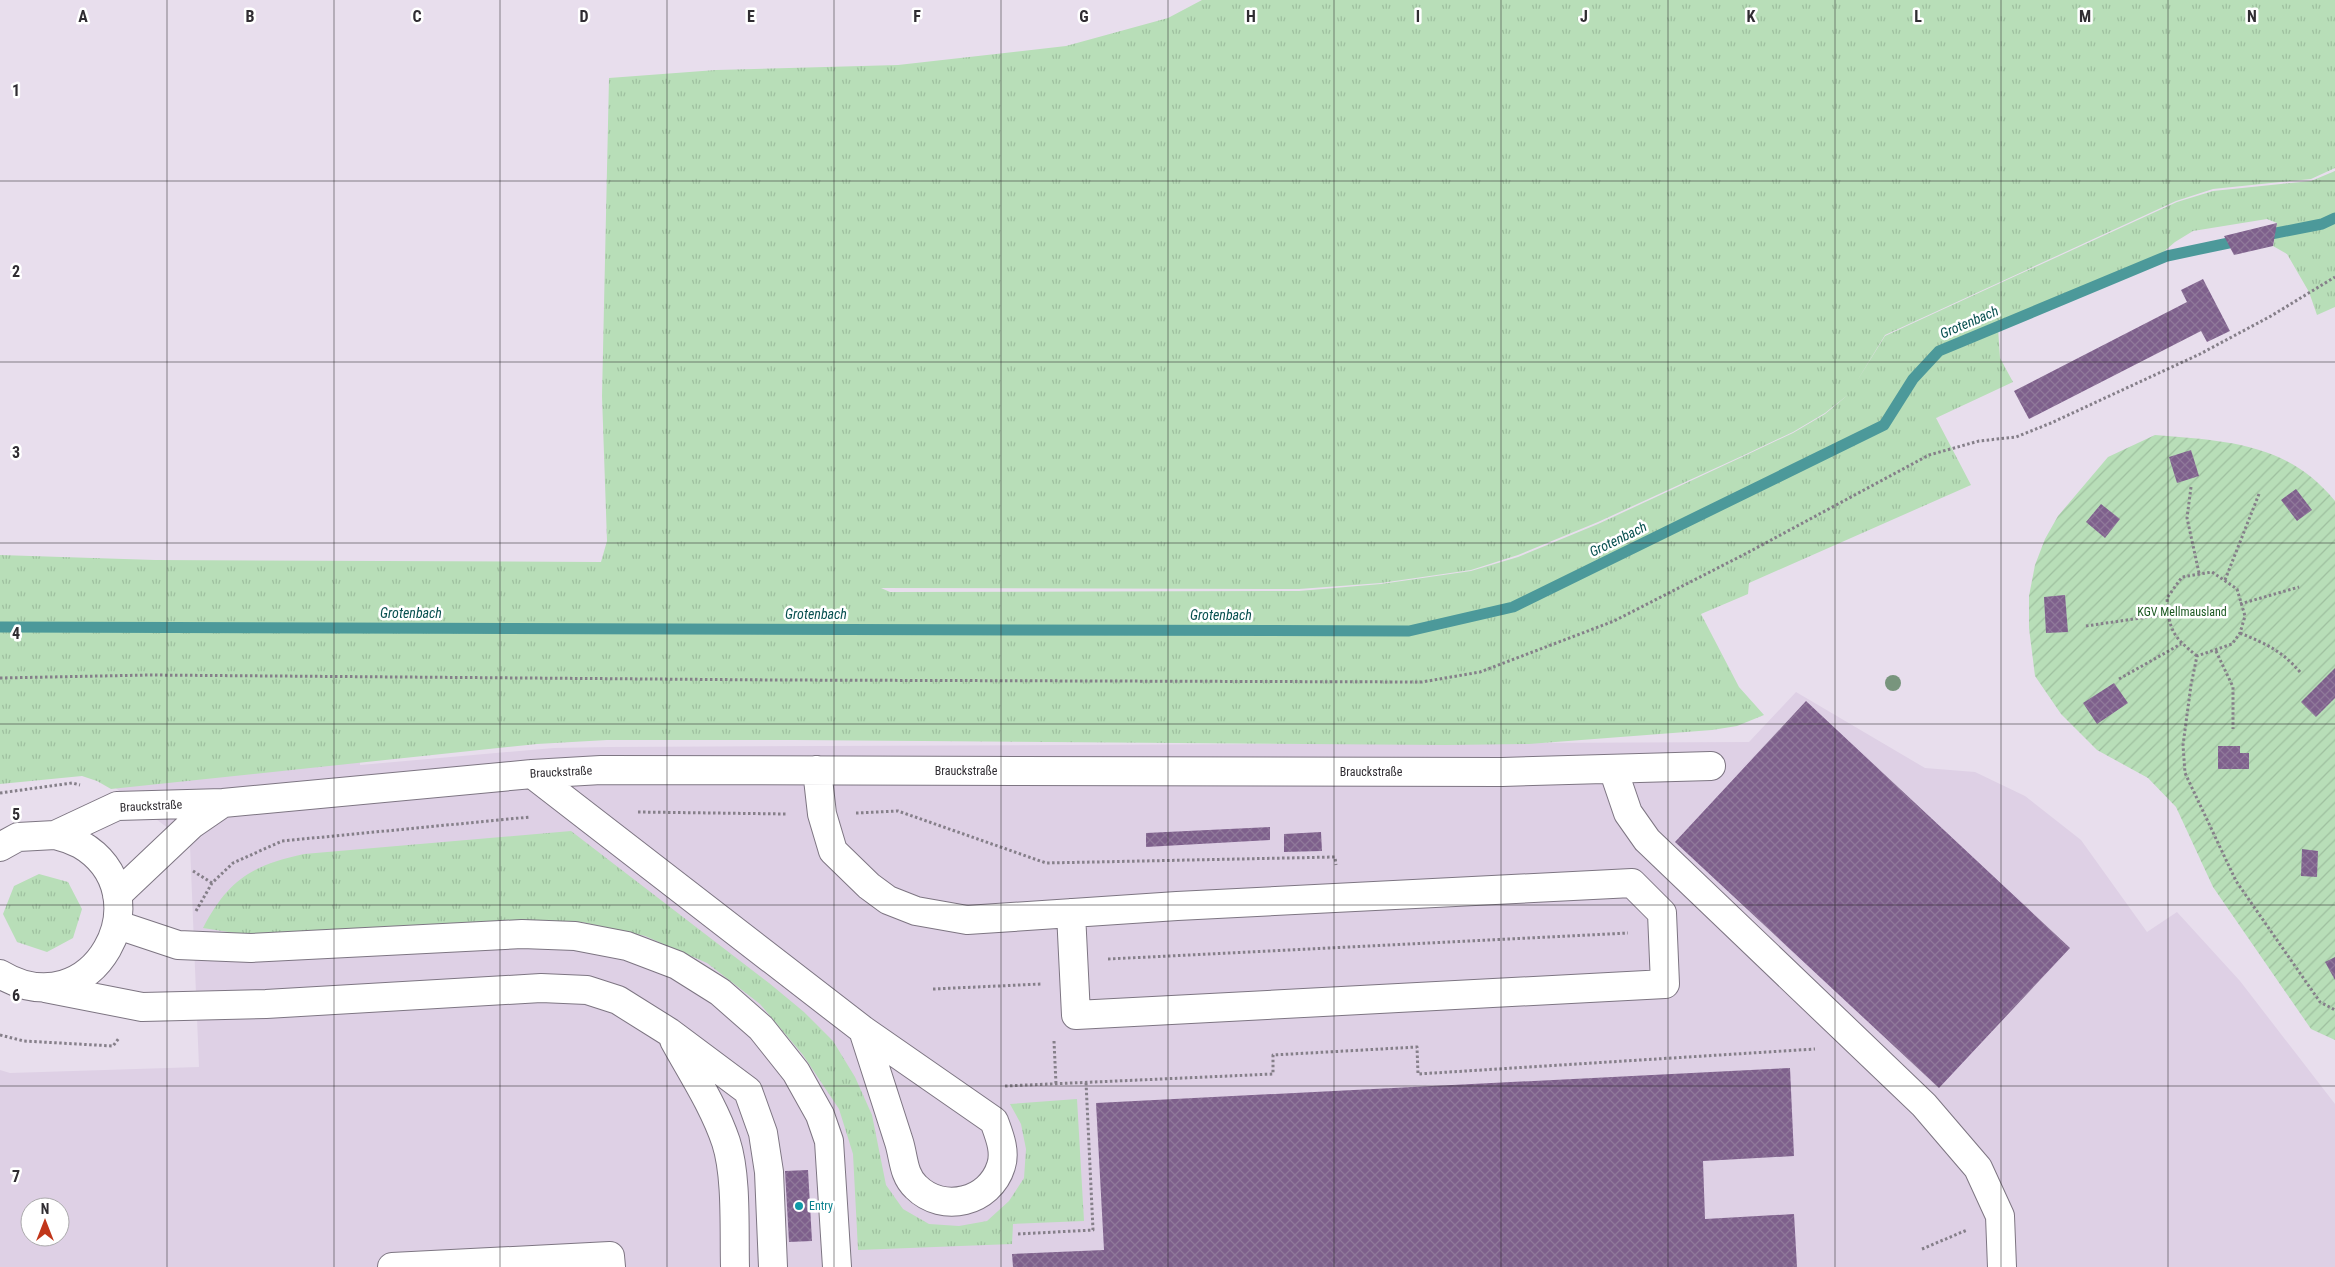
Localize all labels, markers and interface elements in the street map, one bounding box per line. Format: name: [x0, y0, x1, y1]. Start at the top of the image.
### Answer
text: A: [78, 7, 88, 26]
text: B: [246, 7, 255, 26]
text: C: [412, 7, 422, 26]
text: D: [579, 7, 589, 26]
text: E: [747, 7, 755, 26]
text: F: [913, 7, 921, 26]
text: G: [1079, 7, 1089, 26]
text: H: [1246, 7, 1256, 26]
text: I: [1416, 7, 1420, 26]
text: J: [1580, 7, 1588, 26]
text: K: [1747, 7, 1756, 26]
text: L: [1914, 7, 1922, 26]
text: M: [2079, 7, 2091, 26]
text: N: [2247, 7, 2257, 26]
text: 1: [12, 81, 20, 100]
text: 2: [12, 262, 20, 281]
water label: Grotenbach: [1937, 303, 2001, 341]
text: 3: [12, 443, 20, 462]
water label: Grotenbach: [1587, 518, 1649, 560]
water label: Grotenbach: [380, 605, 442, 621]
park label: KGV Mellmausland: [2137, 605, 2227, 619]
water label: Grotenbach: [785, 606, 847, 622]
water label: Grotenbach: [1190, 607, 1252, 623]
text: 4: [12, 624, 20, 643]
street label: Brauckstraße: [529, 763, 593, 781]
street label: Brauckstraße: [935, 764, 998, 778]
street label: Brauckstraße: [1340, 765, 1403, 779]
street label: Brauckstraße: [119, 797, 183, 815]
text: 5: [12, 805, 20, 824]
text: 6: [12, 986, 20, 1005]
text: 7: [12, 1167, 20, 1186]
north arrow: [20, 1197, 70, 1247]
place label: Entry: [809, 1199, 833, 1213]
marker: Entry: [793, 1200, 805, 1212]
text: N: [41, 1201, 49, 1217]

